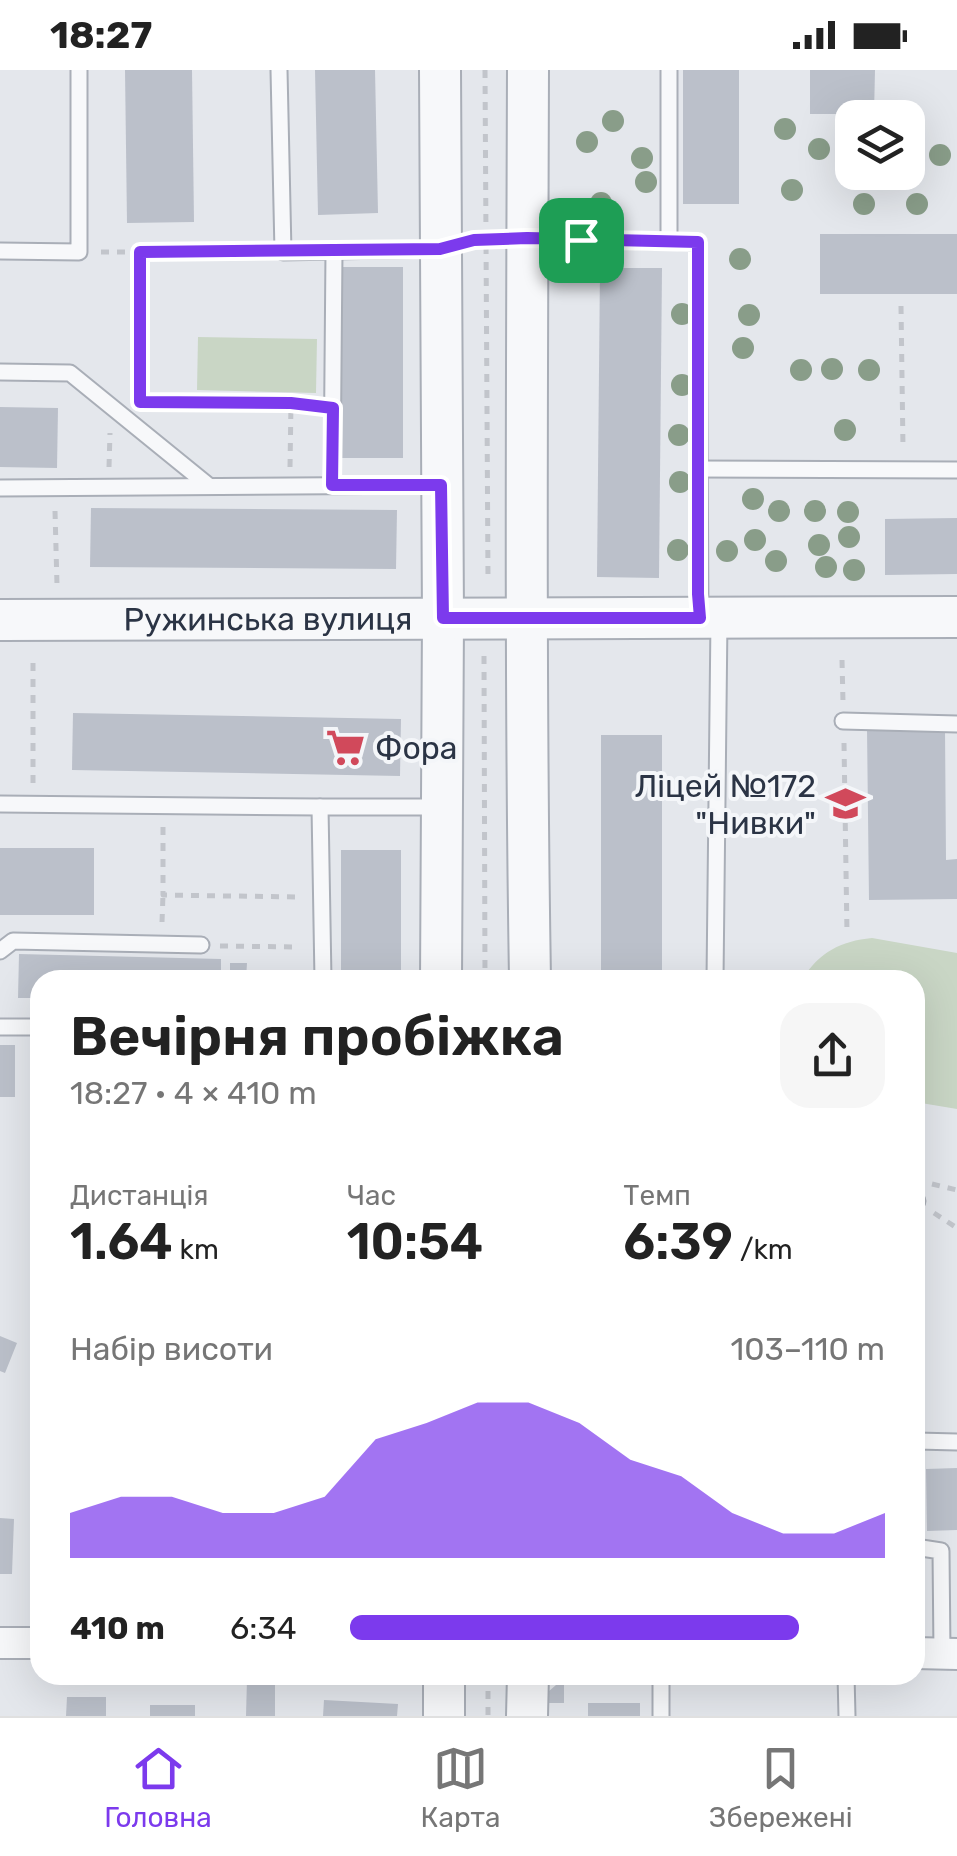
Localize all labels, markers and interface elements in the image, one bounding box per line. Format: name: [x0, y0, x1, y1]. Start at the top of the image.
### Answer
text: 18:27: [50, 12, 152, 58]
map controls: [835, 100, 925, 190]
button: layers: [835, 100, 925, 190]
pin: [539, 198, 624, 283]
icon: arrive: [554, 213, 609, 268]
street label: Ружинська вулиця: [124, 600, 412, 639]
supermarket icon: Фора: [324, 727, 366, 769]
place label: Фора: [375, 729, 458, 767]
place label: Ліцей №172 "Нивки": [635, 767, 816, 842]
school or university icon: Ліцей №172 "Нивки": [825, 783, 867, 825]
button: share: [780, 1003, 885, 1108]
text: Вечірня пробіжка: [70, 1004, 564, 1069]
text: 18:27 · 4 × 410 m: [70, 1074, 317, 1112]
text: Дистанція: [70, 1179, 209, 1212]
text: Час: [347, 1179, 396, 1212]
text: Темп: [623, 1179, 691, 1212]
text: 1.64: [70, 1212, 173, 1272]
text: 10:54: [347, 1212, 483, 1272]
text: 6:39: [623, 1212, 733, 1272]
text: km: [173, 1233, 219, 1266]
text: /km: [733, 1233, 793, 1266]
text: Набір висоти: [70, 1330, 273, 1368]
text: 103–110 m: [731, 1330, 885, 1368]
text: 410 m: [70, 1609, 165, 1647]
text: 6:34: [230, 1609, 297, 1647]
tab: Головна: [104, 1741, 212, 1834]
tab: Карта: [421, 1741, 500, 1834]
tab: Збережені: [709, 1741, 853, 1834]

